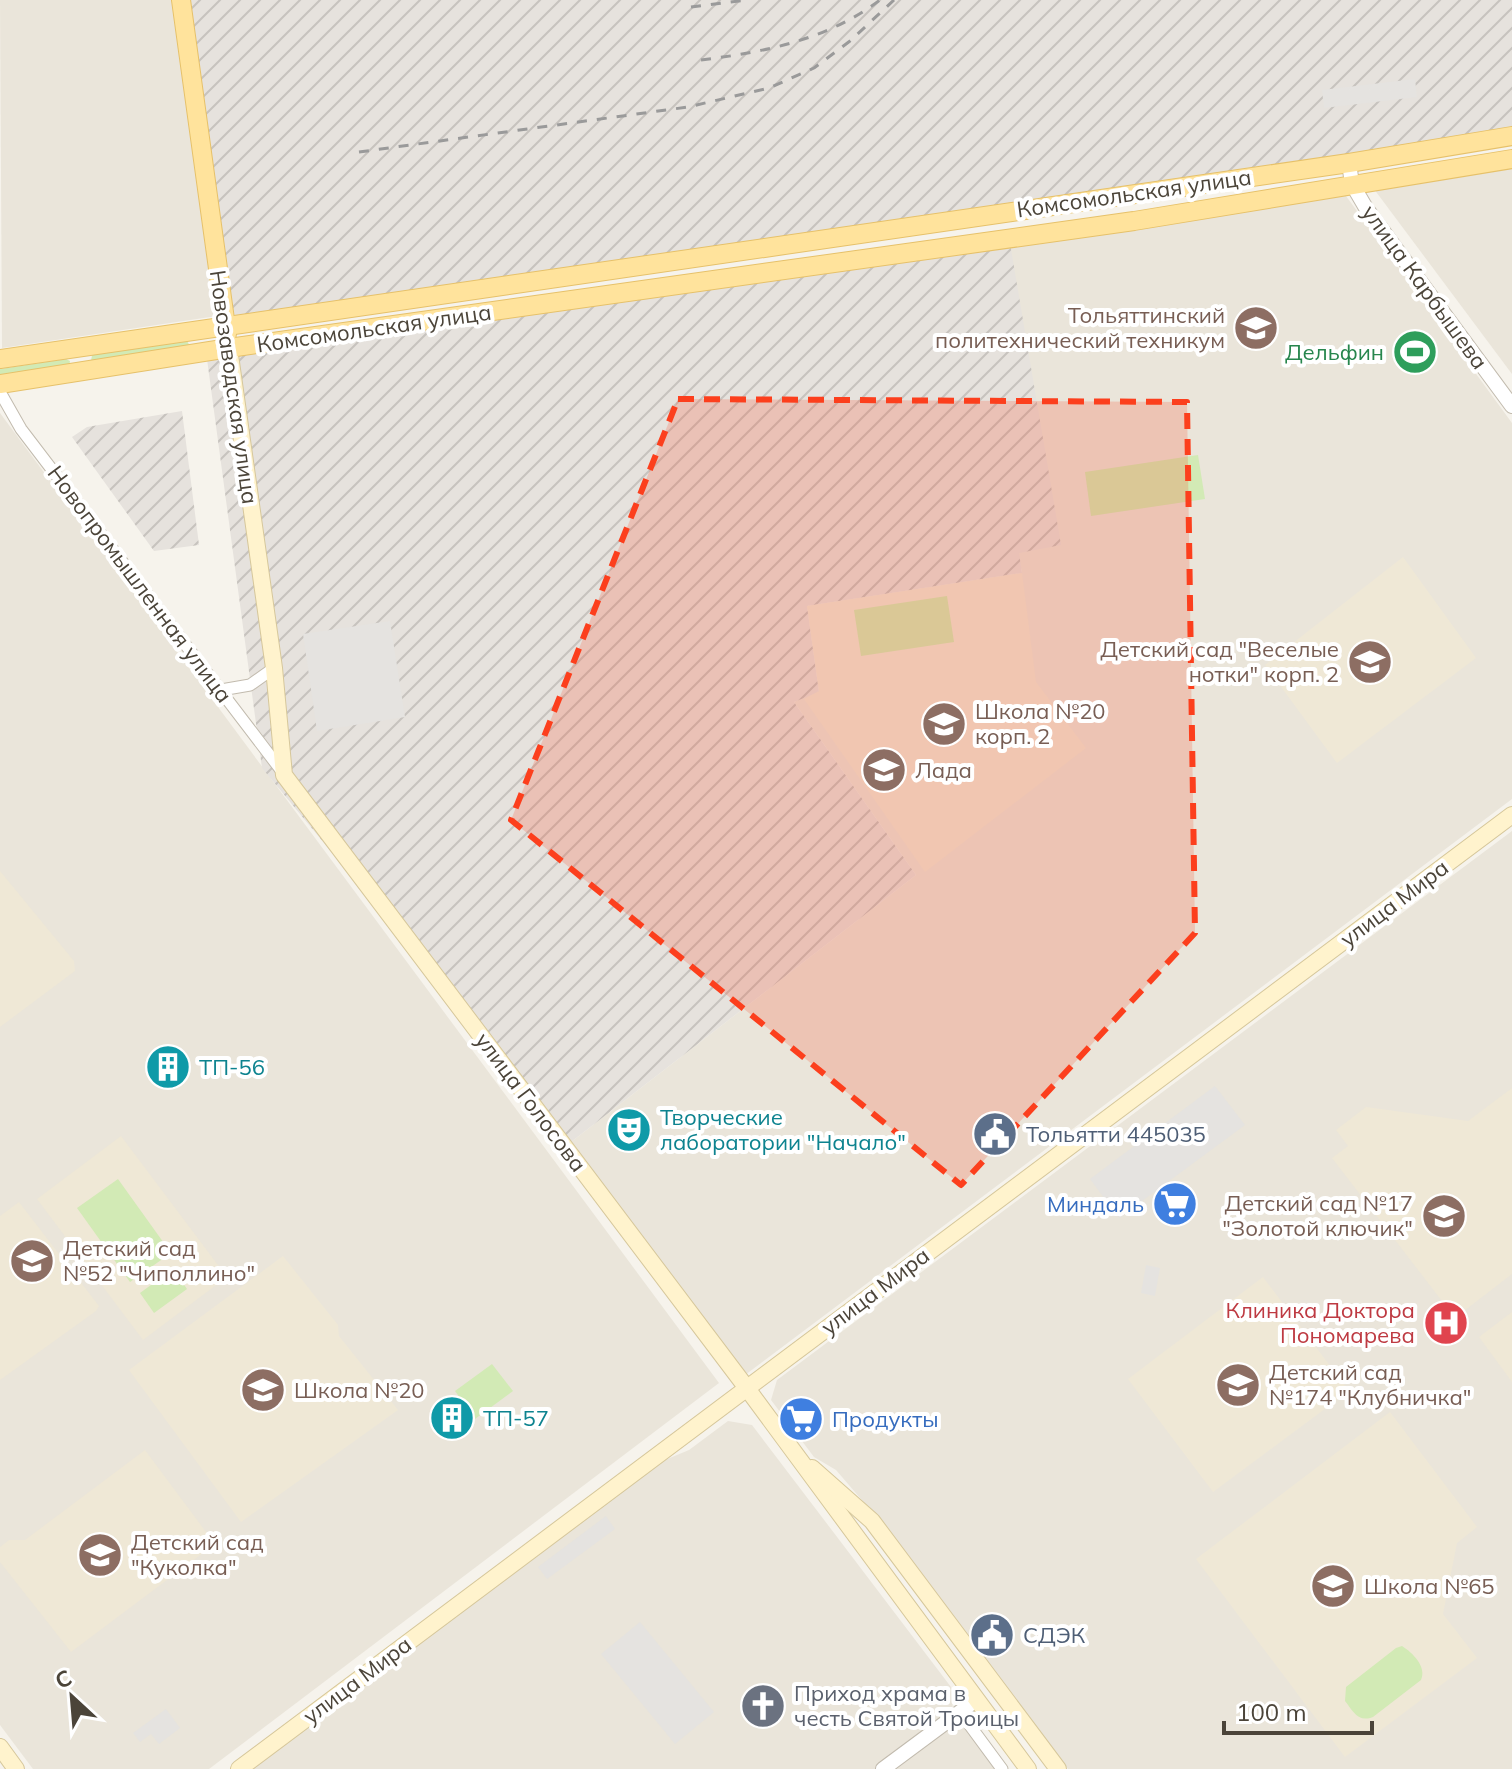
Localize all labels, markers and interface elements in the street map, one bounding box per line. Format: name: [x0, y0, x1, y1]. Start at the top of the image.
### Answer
street label: Комсомольская улица: [1015, 163, 1253, 223]
street label: улица Карбышева: [1356, 199, 1494, 375]
street label: Новозаводская улица: [204, 268, 264, 506]
street label: Комсомольская улица: [255, 298, 493, 358]
place label: Тольяттинский политехнический техникум: [935, 301, 1225, 354]
school or university icon: Тольяттинский политехнический техникум: [1232, 304, 1280, 352]
sports icon: Дельфин: [1391, 328, 1439, 376]
place label: Дельфин: [1285, 338, 1384, 366]
street label: Новопромышленная улица: [42, 460, 238, 708]
place label: Детский сад "Веселые нотки" корп. 2: [1100, 635, 1339, 688]
school or university icon: Детский сад "Веселые нотки" корп. 2: [1346, 638, 1394, 686]
place label: Школа №20 корп. 2: [975, 697, 1106, 750]
school or university icon: Школа №20 корп. 2: [920, 700, 968, 748]
school or university icon: Лада: [860, 746, 908, 794]
place label: Лада: [915, 756, 972, 784]
street label: улица Мира: [1334, 853, 1454, 953]
street label: улица Голосова: [469, 1027, 593, 1177]
building icon: ТП-56: [144, 1043, 192, 1091]
place label: ТП-56: [199, 1053, 265, 1081]
place label: Творческие лаборатории "Начало": [660, 1103, 906, 1156]
theatre icon: Творческие лаборатории "Начало": [605, 1106, 653, 1154]
public building icon: Тольятти 445035: [971, 1110, 1019, 1158]
place label: Тольятти 445035: [1026, 1120, 1206, 1148]
supermarket icon: Миндаль: [1151, 1180, 1199, 1228]
place label: Детский сад №17 "Золотой ключик": [1222, 1189, 1413, 1242]
place label: Миндаль: [1047, 1190, 1144, 1218]
school or university icon: Детский сад №17 "Золотой ключик": [1420, 1192, 1468, 1240]
place label: Детский сад №52 "Чиполлино": [63, 1234, 255, 1287]
school or university icon: Детский сад №52 "Чиполлино": [8, 1237, 56, 1285]
street label: улица Мира: [815, 1241, 935, 1341]
place label: Клиника Доктора Пономарева: [1225, 1296, 1415, 1349]
hospital icon: Клиника Доктора Пономарева: [1422, 1299, 1470, 1347]
place label: Детский сад №174 "Клубничка": [1269, 1358, 1471, 1411]
school or university icon: Детский сад №174 "Клубничка": [1214, 1361, 1262, 1409]
school or university icon: Школа №20: [239, 1366, 287, 1414]
place label: Школа №20: [294, 1376, 425, 1404]
building icon: ТП-57: [428, 1394, 476, 1442]
supermarket icon: Продукты: [777, 1395, 825, 1443]
place label: ТП-57: [483, 1404, 549, 1432]
place label: Продукты: [832, 1405, 939, 1433]
place label: Детский сад "Куколка": [131, 1528, 264, 1581]
school or university icon: Детский сад "Куколка": [76, 1531, 124, 1579]
school or university icon: Школа №65: [1309, 1562, 1357, 1610]
place label: Школа №65: [1364, 1572, 1495, 1600]
public building icon: СДЭК: [968, 1611, 1016, 1659]
place label: СДЭК: [1023, 1621, 1086, 1649]
street label: улица Мира: [297, 1630, 417, 1730]
north arrow: [32, 1657, 112, 1737]
text: С: [50, 1663, 76, 1695]
place label: Приход храма в честь Святой Троицы: [794, 1679, 1019, 1732]
church icon: Приход храма в честь Святой Троицы: [739, 1682, 787, 1730]
scale bar: [1224, 1685, 1372, 1735]
text: 100 m: [1236, 1697, 1307, 1727]

